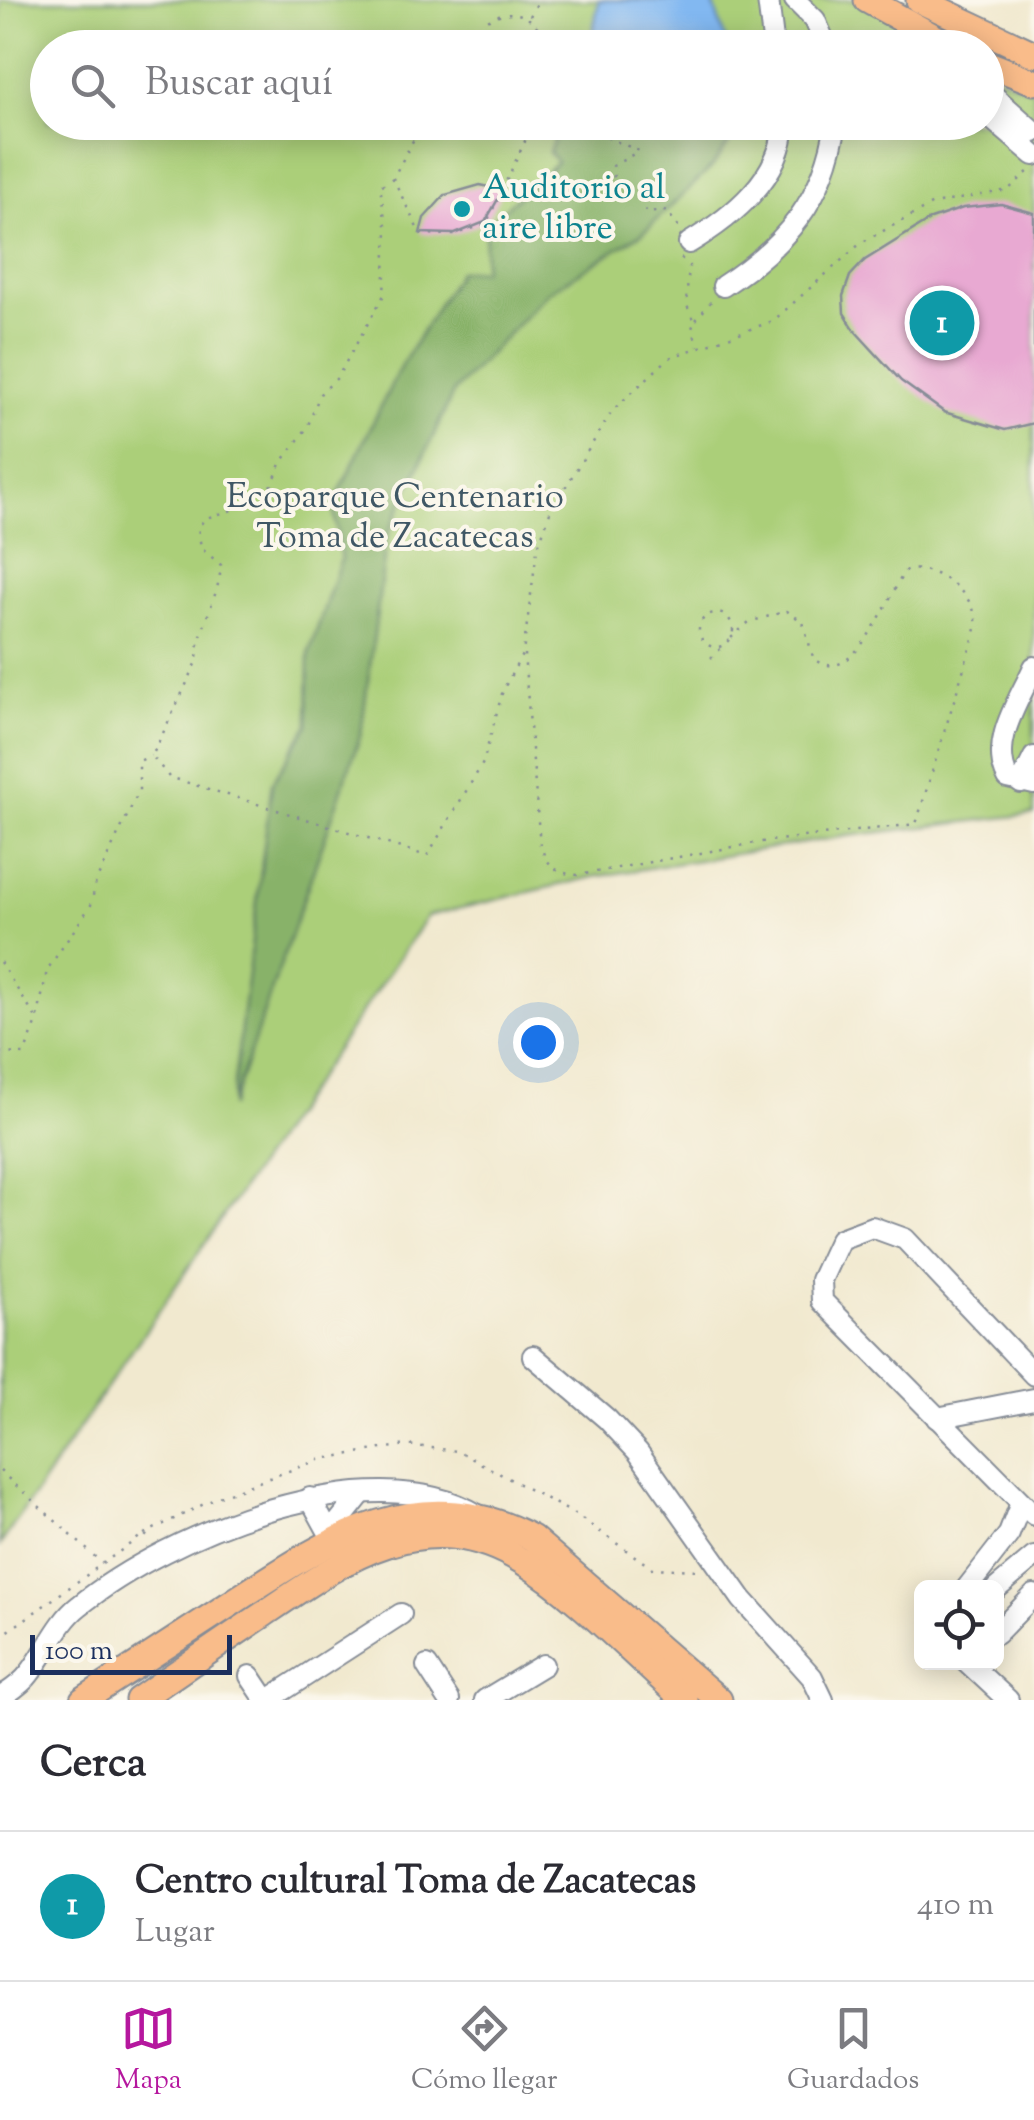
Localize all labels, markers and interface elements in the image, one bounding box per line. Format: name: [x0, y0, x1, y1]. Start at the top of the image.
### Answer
search box: [30, 30, 1004, 140]
icon: search: [65, 58, 120, 113]
text: Buscar aquí: [145, 58, 333, 112]
place label: Auditorio al aire libre: [482, 164, 666, 255]
marker: Auditorio al aire libre: [451, 198, 473, 220]
pin: 1: [910, 286, 974, 360]
park label: Ecoparque Centenario Toma de Zacatecas: [226, 473, 564, 564]
your location: [513, 1017, 564, 1068]
map controls: [914, 1580, 1004, 1670]
button: locate: [914, 1580, 1004, 1670]
scale bar: [30, 1630, 232, 1674]
text: 100 m: [45, 1632, 113, 1672]
text: Cerca: [40, 1735, 146, 1795]
text: Centro cultural Toma de Zacatecas: [135, 1856, 696, 1910]
text: 1: [67, 1883, 78, 1929]
text: 410 m: [917, 1883, 994, 1929]
text: Lugar: [135, 1910, 215, 1956]
tab: Mapa: [115, 2001, 182, 2101]
tab: Cómo llegar: [411, 2001, 557, 2101]
tab: Guardados: [787, 2001, 919, 2101]

